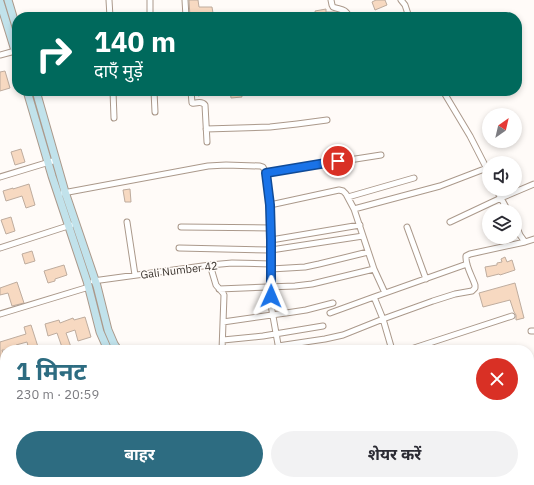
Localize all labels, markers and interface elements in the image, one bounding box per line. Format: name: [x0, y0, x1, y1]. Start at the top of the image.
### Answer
text: 140 m: [94, 23, 176, 60]
icon: right: [28, 28, 80, 80]
text: दाएँ मुड़ें: [94, 59, 143, 82]
north arrow: [482, 108, 522, 148]
map controls: [482, 108, 522, 244]
pin: [321, 144, 355, 178]
icon: arrive: [327, 150, 349, 172]
button: sound: [482, 156, 522, 196]
button: layers: [482, 204, 522, 244]
street label: Gali Number 42: [140, 258, 218, 282]
position arrow: [250, 275, 292, 317]
text: 1 मिनट: [16, 355, 86, 387]
button: close: [476, 358, 518, 400]
text: 230 m · 20:59: [16, 386, 99, 403]
button: बाहर: [16, 431, 263, 477]
button: शेयर करें: [271, 431, 518, 477]

